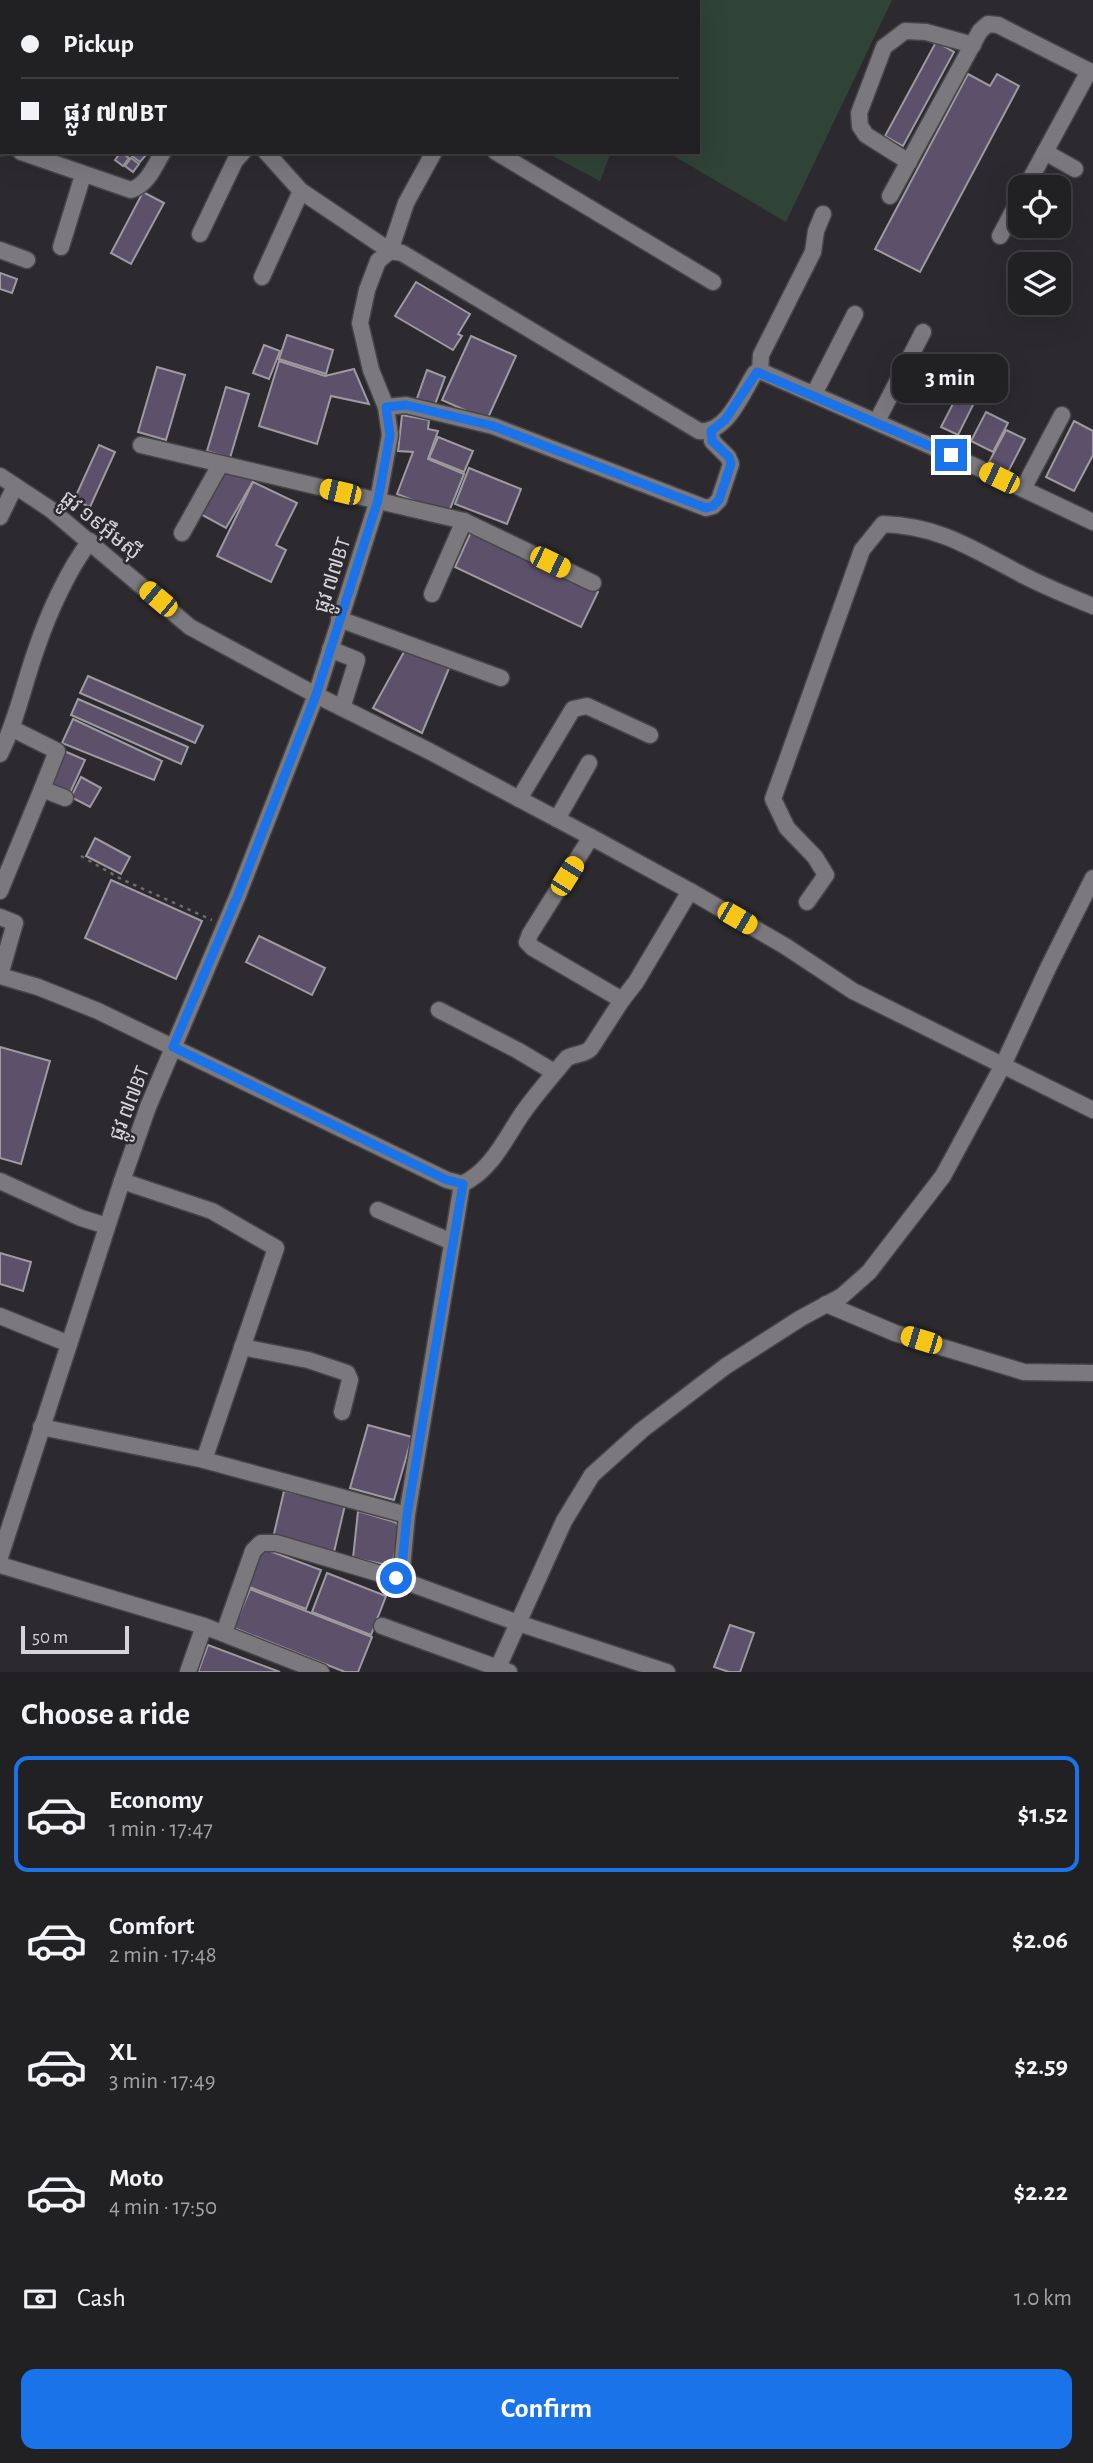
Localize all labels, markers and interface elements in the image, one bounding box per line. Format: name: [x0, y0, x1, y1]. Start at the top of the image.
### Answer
text: Pickup: [63, 31, 134, 57]
text: ផ្លូវ ៧៧BT: [63, 100, 167, 126]
map controls: [1008, 175, 1071, 315]
button: locate: [1008, 175, 1071, 238]
button: layers: [1008, 252, 1071, 315]
callout: 3 min: [893, 354, 1009, 402]
text: 3 min: [925, 367, 975, 390]
route end: [935, 439, 967, 471]
car: [976, 459, 1023, 497]
car: [318, 477, 363, 507]
street label: ផ្លូវ ១៩អ៊ឹមស៊ី: [51, 486, 146, 570]
street label: ផ្លូវ ៧៧BT: [310, 535, 362, 618]
car: [527, 543, 574, 581]
car: [136, 577, 181, 621]
car: [547, 853, 588, 899]
car: [714, 898, 761, 938]
street label: ផ្លូវ ៧៧BT: [106, 1063, 161, 1146]
car: [898, 1324, 945, 1356]
route start: [380, 1562, 412, 1594]
scale bar: [21, 1623, 130, 1655]
text: 50 m: [32, 1628, 68, 1647]
text: Choose a ride: [21, 1698, 190, 1730]
icon: car: [25, 1783, 88, 1846]
text: Economy: [109, 1787, 203, 1813]
text: $1.52: [1018, 1801, 1068, 1827]
text: 1 min · 17:47: [109, 1818, 213, 1841]
icon: car: [25, 1909, 88, 1972]
text: Comfort: [109, 1913, 194, 1939]
text: $2.06: [1012, 1927, 1068, 1953]
text: 2 min · 17:48: [109, 1944, 217, 1967]
icon: car: [25, 2035, 88, 2098]
text: XL: [109, 2039, 136, 2065]
text: $2.59: [1014, 2053, 1068, 2079]
text: 3 min · 17:49: [109, 2070, 216, 2093]
icon: car: [25, 2161, 88, 2224]
text: Moto: [109, 2165, 164, 2191]
text: $2.22: [1014, 2179, 1068, 2205]
text: 4 min · 17:50: [109, 2196, 217, 2219]
icon: cash: [21, 2280, 59, 2318]
text: Cash: [77, 2285, 126, 2311]
text: 1.0 km: [1014, 2287, 1072, 2310]
button: Confirm: [21, 2369, 1072, 2449]

